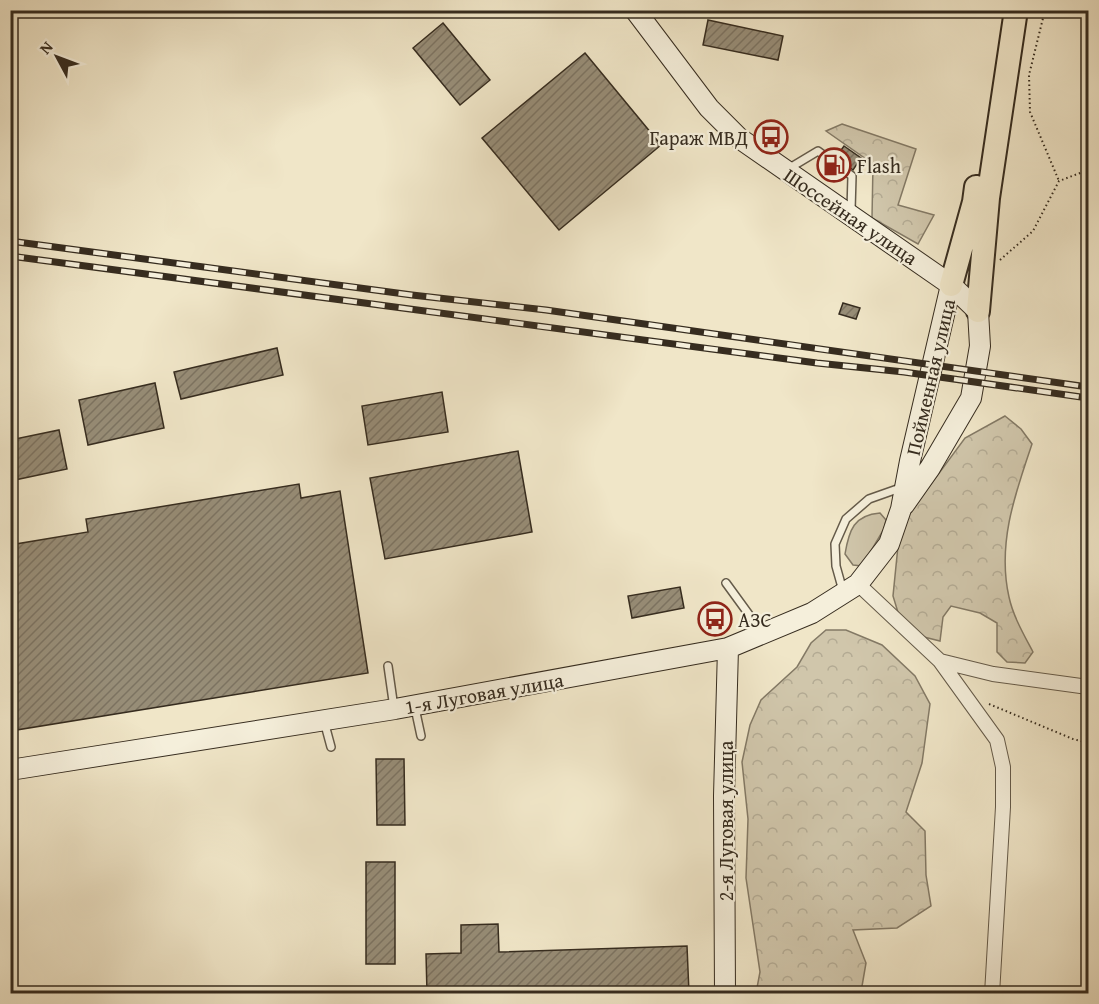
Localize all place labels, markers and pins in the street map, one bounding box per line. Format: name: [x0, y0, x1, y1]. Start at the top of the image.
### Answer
bus stop icon: Гараж МВД: [753, 119, 789, 155]
place label: Гараж МВД: [650, 123, 748, 152]
fuel station icon: Flash: [816, 147, 852, 183]
place label: Flash: [857, 151, 901, 180]
bus stop icon: АЗС: [697, 601, 733, 637]
place label: АЗС: [738, 605, 771, 634]

